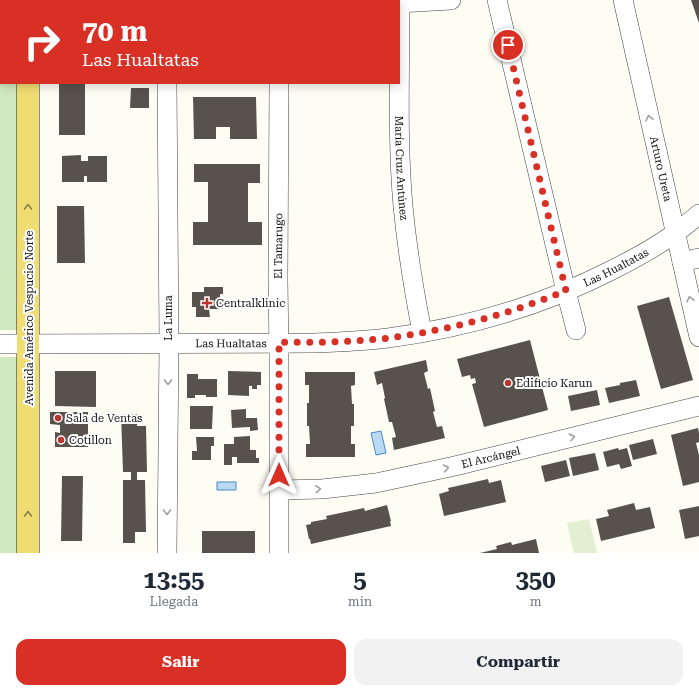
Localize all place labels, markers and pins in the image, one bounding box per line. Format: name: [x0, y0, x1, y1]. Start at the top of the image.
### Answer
pin: [491, 28, 525, 62]
marker: Centralklinic: [201, 297, 213, 309]
place label: Centralklinic: [216, 297, 285, 310]
place label: Edificio Karun: [516, 377, 593, 390]
marker: Edificio Karun: [503, 378, 513, 388]
place label: Sala de Ventas: [66, 412, 142, 425]
marker: Sala de Ventas: [53, 413, 63, 423]
place label: Cotillon: [69, 434, 112, 447]
marker: Cotillon: [56, 435, 66, 445]

